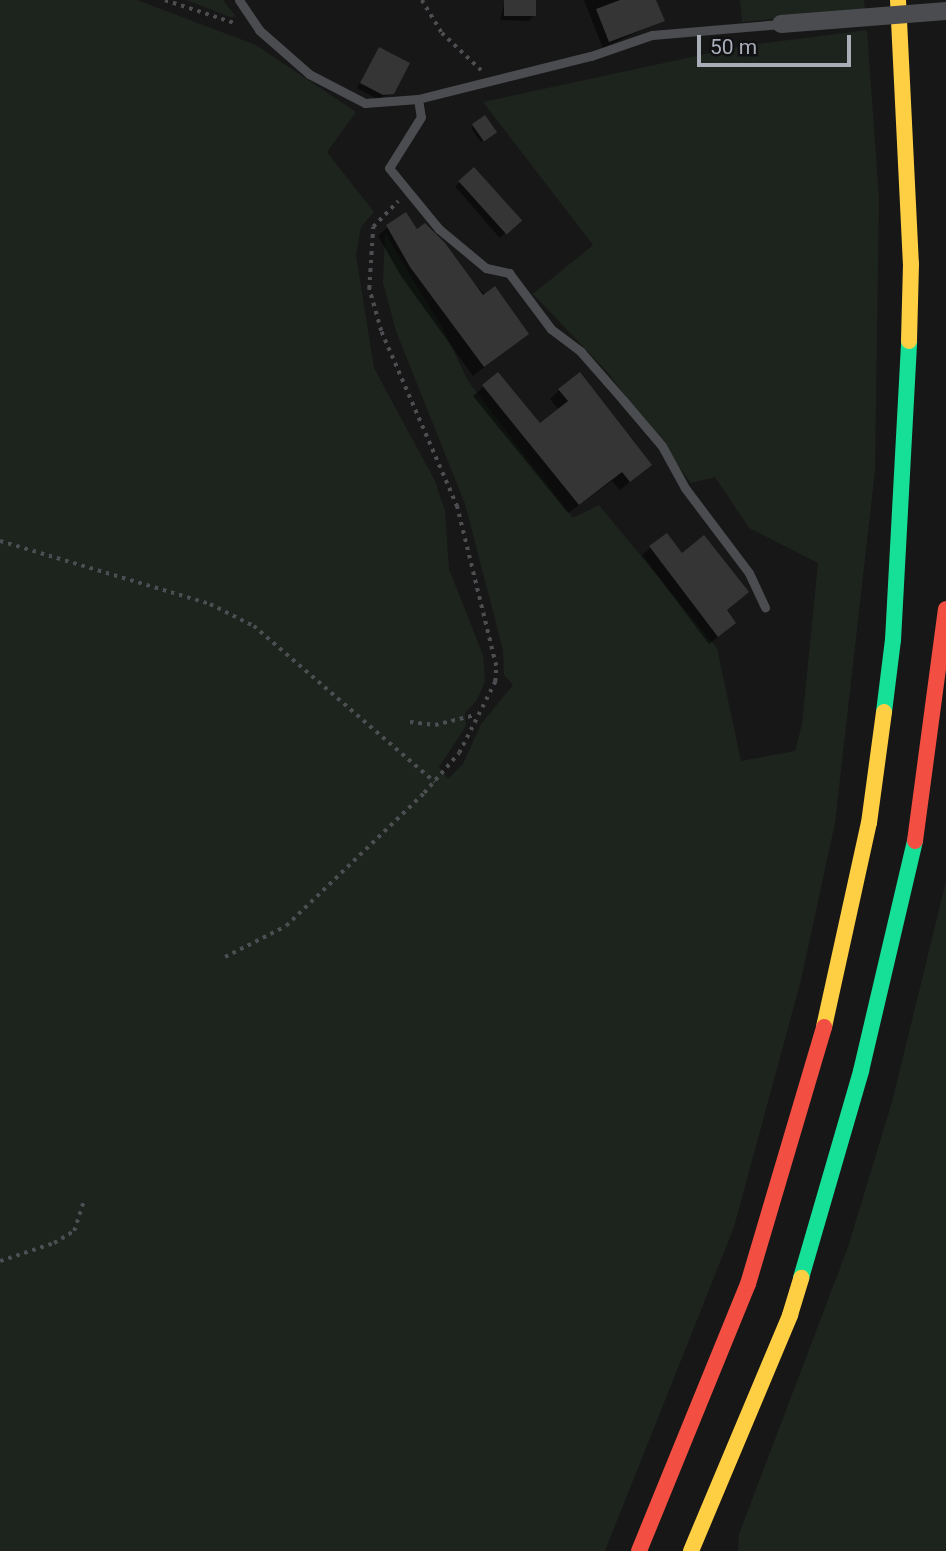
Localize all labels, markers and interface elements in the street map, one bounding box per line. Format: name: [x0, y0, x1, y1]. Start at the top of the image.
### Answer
scale bar: [701, 21, 855, 65]
text: 50 m: [710, 35, 757, 59]

